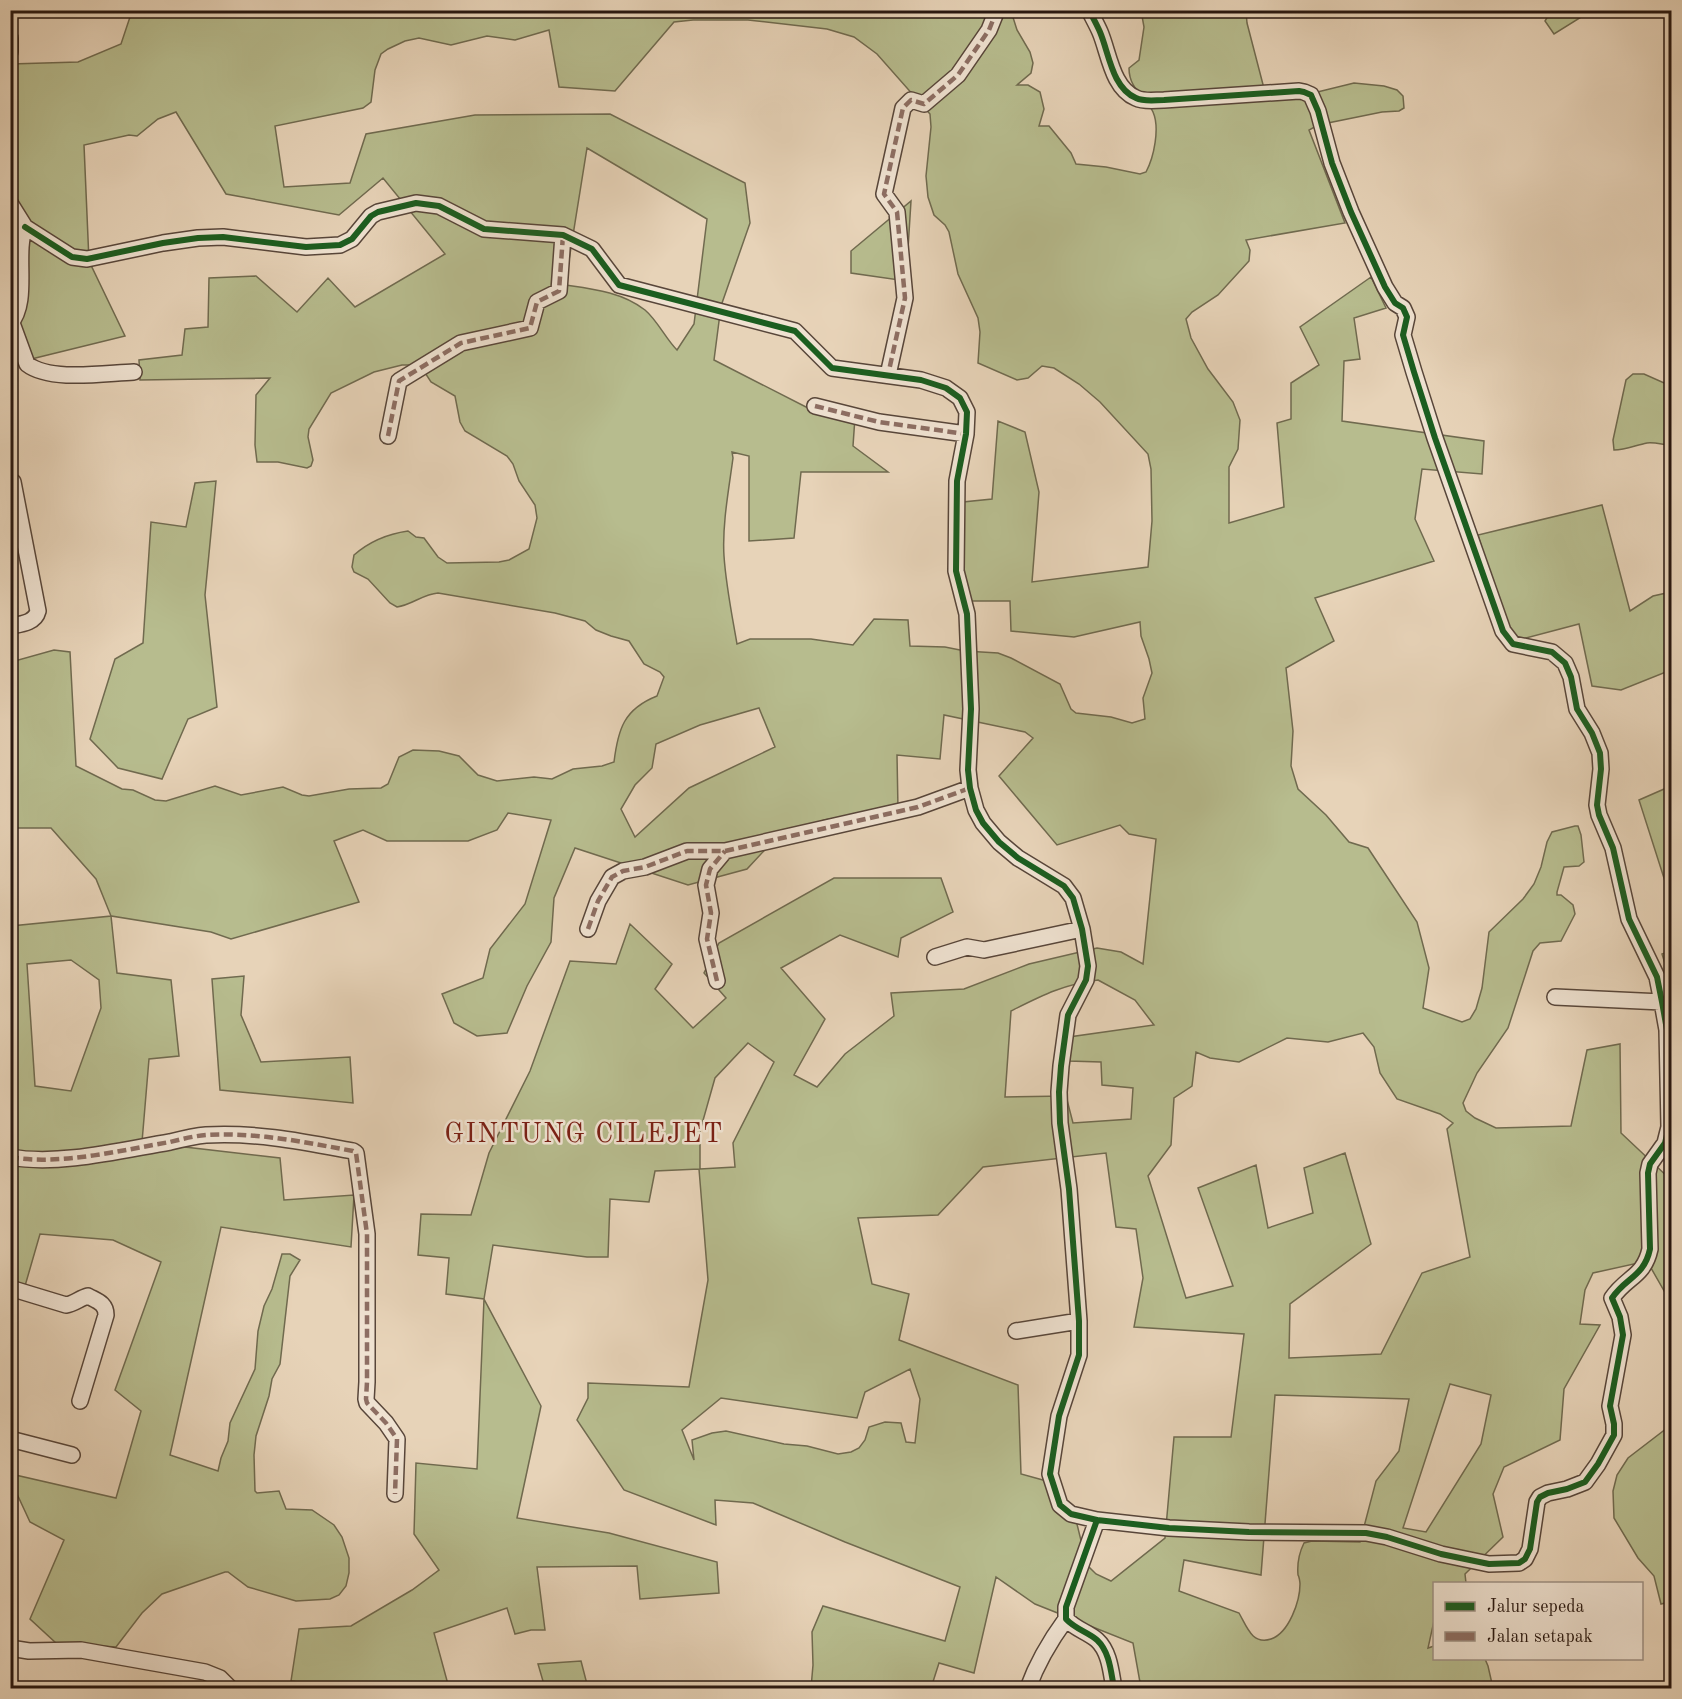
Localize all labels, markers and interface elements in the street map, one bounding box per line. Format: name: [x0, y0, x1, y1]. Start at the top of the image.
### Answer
district label: GINTUNG CILEJET: [444, 1121, 724, 1148]
legend: [1433, 1582, 1643, 1660]
text: Jalur sepeda: [1487, 1598, 1585, 1616]
text: Jalan setapak: [1487, 1628, 1593, 1646]

